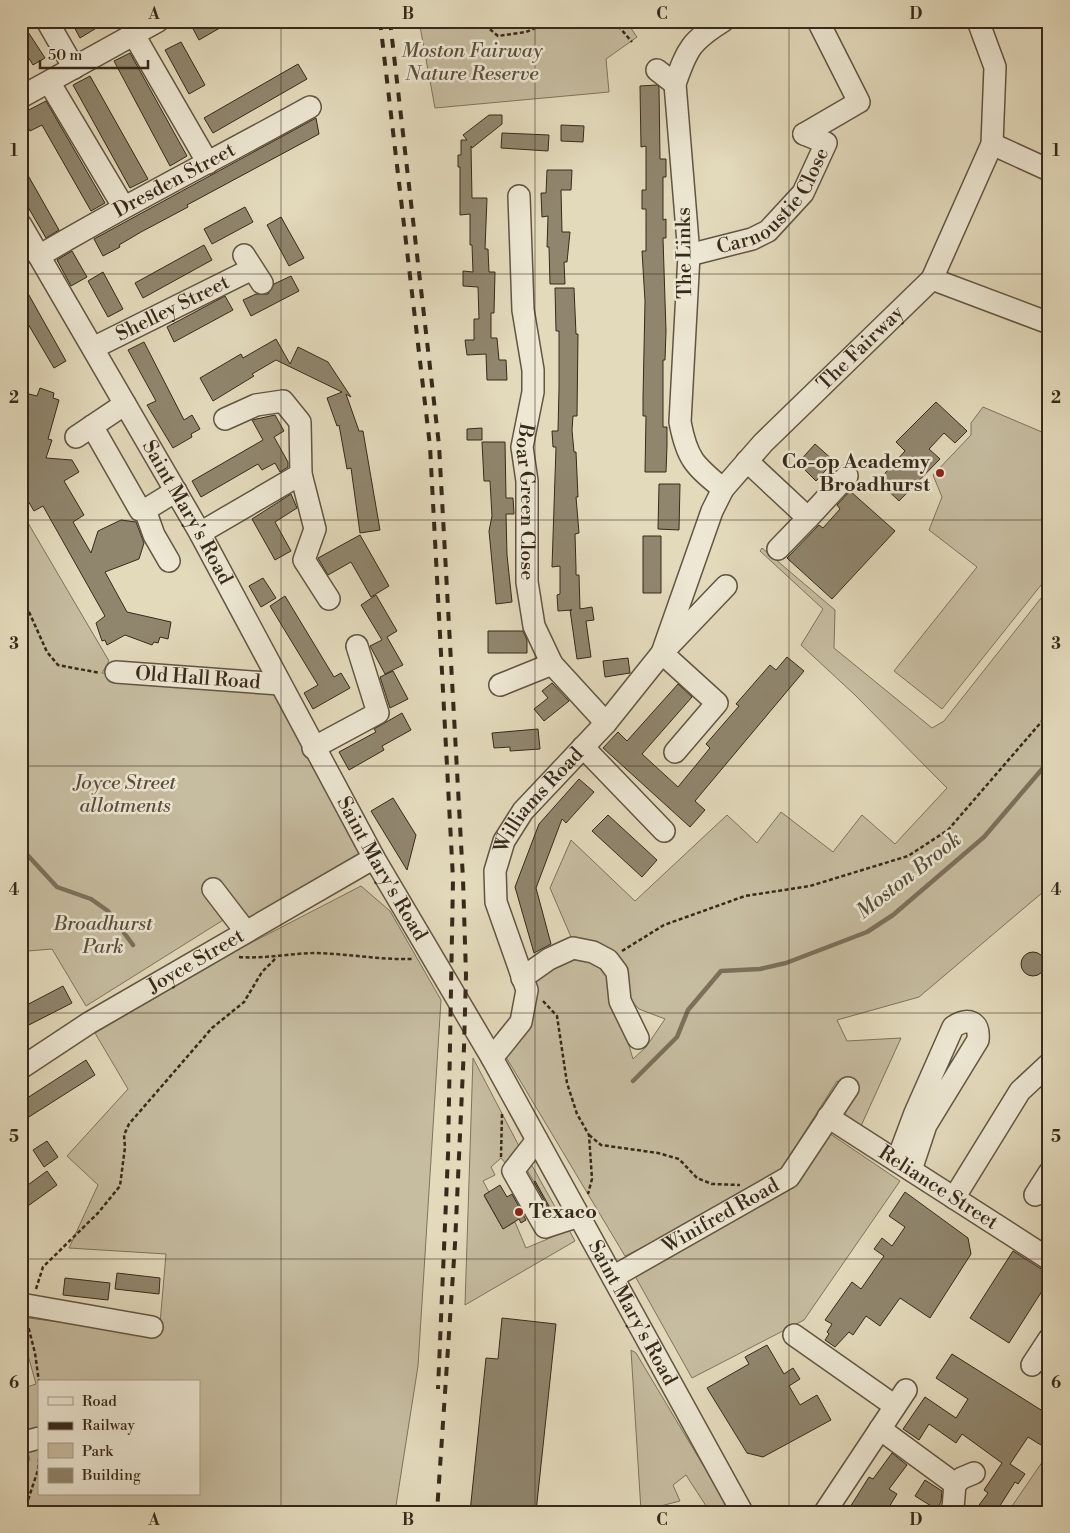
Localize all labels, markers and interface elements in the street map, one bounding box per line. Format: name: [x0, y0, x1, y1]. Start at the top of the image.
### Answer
text: A: [147, 4, 160, 24]
text: B: [402, 4, 414, 24]
text: C: [656, 4, 668, 24]
text: D: [910, 4, 923, 24]
scale bar: [40, 38, 148, 70]
park label: Moston Fairway Nature Reserve: [401, 39, 543, 87]
text: 50 m: [48, 46, 82, 65]
street label: Dresden Street: [109, 137, 240, 223]
text: 1: [10, 141, 18, 161]
text: 1: [1052, 141, 1060, 161]
street label: Carnoustie Close: [714, 144, 835, 260]
street label: The Links: [672, 207, 698, 299]
street label: Shelley Street: [112, 270, 234, 347]
street label: The Fairway: [812, 300, 909, 396]
text: 2: [9, 388, 19, 408]
text: 2: [1051, 388, 1061, 408]
street label: Boar Green Close: [509, 420, 540, 580]
street label: Saint Mary's Road: [136, 436, 238, 590]
place label: Co-op Academy Broadhurst: [782, 450, 931, 498]
marker: Co-op Academy Broadhurst: [934, 467, 946, 479]
text: 3: [9, 634, 19, 654]
text: 3: [1051, 634, 1061, 654]
street label: Old Hall Road: [134, 661, 262, 695]
street label: Williams Road: [489, 742, 589, 856]
park label: Joyce Street allotments: [72, 771, 176, 819]
street label: Saint Mary's Road: [331, 792, 433, 946]
water label: Moston Brook: [851, 827, 967, 925]
text: 4: [9, 880, 20, 900]
text: 4: [1051, 880, 1062, 900]
park label: Broadhurst Park: [53, 912, 153, 960]
street label: Joyce Street: [142, 923, 249, 999]
text: 5: [9, 1127, 19, 1147]
text: 5: [1051, 1127, 1061, 1147]
street label: Reliance Street: [874, 1140, 1003, 1235]
street label: Winifred Road: [657, 1172, 784, 1259]
place label: Texaco: [529, 1200, 597, 1225]
marker: Texaco: [513, 1206, 525, 1218]
street label: Saint Mary's Road: [582, 1236, 683, 1390]
text: 6: [9, 1373, 19, 1393]
text: 6: [1051, 1373, 1061, 1393]
legend: [38, 1380, 200, 1496]
text: Road: [82, 1392, 117, 1411]
text: Railway: [82, 1416, 136, 1435]
text: Park: [82, 1442, 114, 1461]
text: Building: [81, 1466, 141, 1485]
text: A: [147, 1510, 160, 1530]
text: B: [402, 1510, 414, 1530]
text: C: [656, 1510, 668, 1530]
text: D: [910, 1510, 923, 1530]

